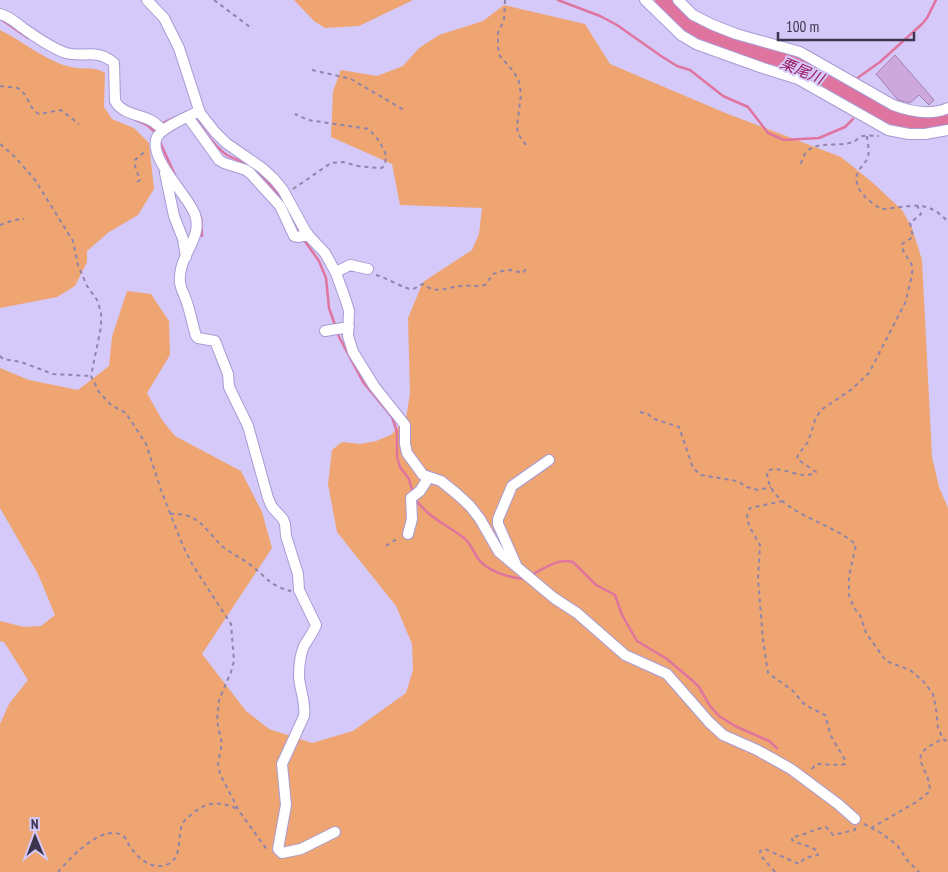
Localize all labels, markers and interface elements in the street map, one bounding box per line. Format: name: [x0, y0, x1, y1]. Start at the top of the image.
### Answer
scale bar: [778, 10, 914, 42]
text: 100 m: [786, 17, 819, 36]
water label: 栗尾川: [778, 53, 828, 89]
north arrow: [10, 812, 60, 862]
text: N: [31, 815, 39, 833]

